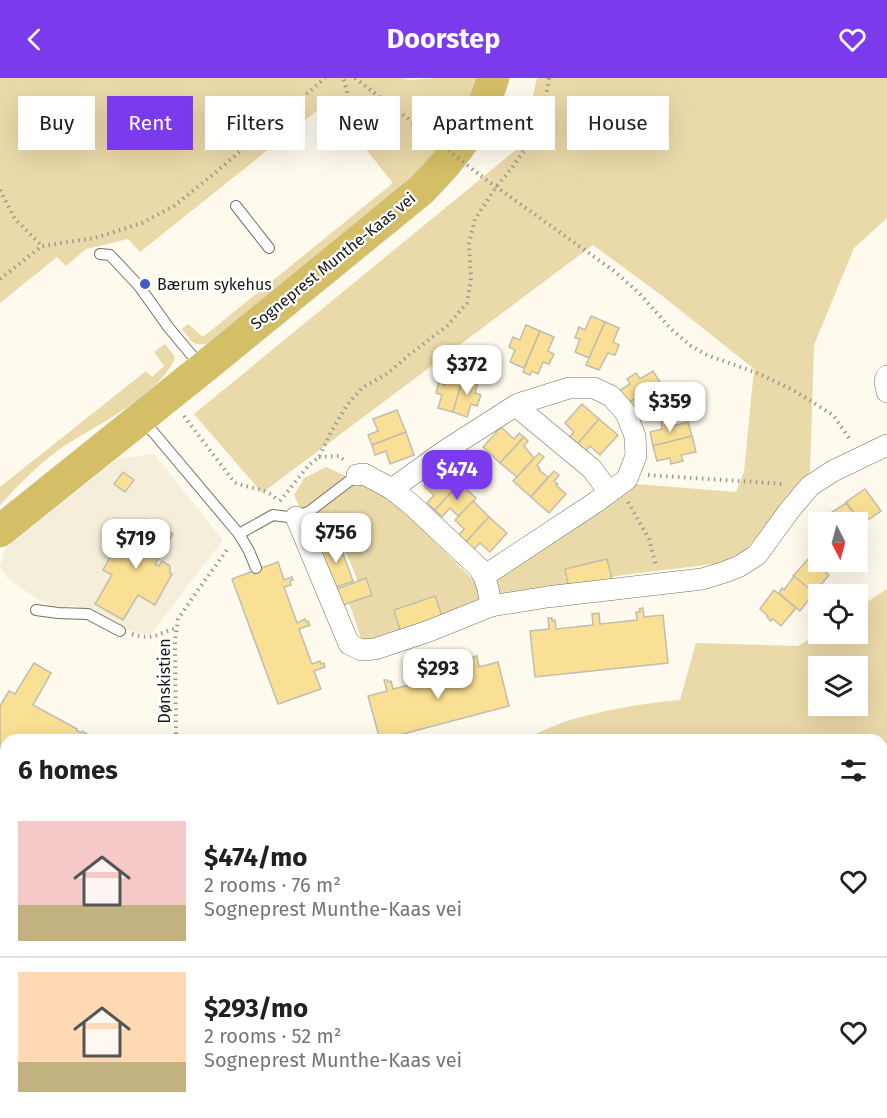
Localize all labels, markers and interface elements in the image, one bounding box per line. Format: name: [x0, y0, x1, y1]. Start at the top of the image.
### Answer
icon: back: [18, 23, 51, 56]
text: Doorstep: [387, 23, 500, 55]
icon: heart: [836, 23, 869, 56]
chip: Buy: [18, 96, 95, 150]
chip: Rent: [107, 96, 193, 150]
chip: Filters: [205, 96, 305, 150]
chip: New: [317, 96, 400, 150]
chip: Apartment: [412, 96, 555, 150]
chip: House: [567, 96, 669, 150]
street label: Sogneprest Munthe-Kaas vei: [247, 189, 419, 333]
place label: Bærum sykehus: [157, 275, 272, 294]
marker: Bærum sykehus: [138, 277, 152, 291]
pin: $372: [431, 345, 503, 396]
text: $372: [447, 352, 487, 376]
pin: $359: [634, 382, 706, 433]
text: $359: [649, 389, 692, 413]
pin: $474: [421, 450, 493, 501]
text: $474: [436, 457, 478, 481]
north arrow: [808, 512, 868, 572]
map controls: [808, 512, 868, 716]
pin: $756: [300, 513, 372, 564]
pin: $719: [100, 519, 172, 570]
text: $756: [315, 520, 357, 544]
text: $719: [116, 526, 156, 550]
button: locate: [808, 584, 868, 644]
street label: Dønskistien: [155, 638, 174, 724]
pin: $293: [402, 649, 474, 700]
text: $293: [417, 656, 459, 680]
button: layers: [808, 656, 868, 716]
icon: filters: [837, 754, 870, 787]
text: 6 homes: [18, 755, 118, 786]
text: $474/mo: [204, 842, 307, 873]
icon: home: [66, 845, 138, 917]
icon: heart: [837, 865, 870, 898]
text: 2 rooms · 76 m²: [204, 873, 341, 897]
text: Sogneprest Munthe-Kaas vei: [204, 897, 462, 921]
text: $293/mo: [204, 993, 308, 1024]
icon: home: [66, 996, 138, 1068]
icon: heart: [837, 1016, 870, 1049]
text: 2 rooms · 52 m²: [204, 1024, 342, 1048]
text: Sogneprest Munthe-Kaas vei: [204, 1048, 462, 1072]

